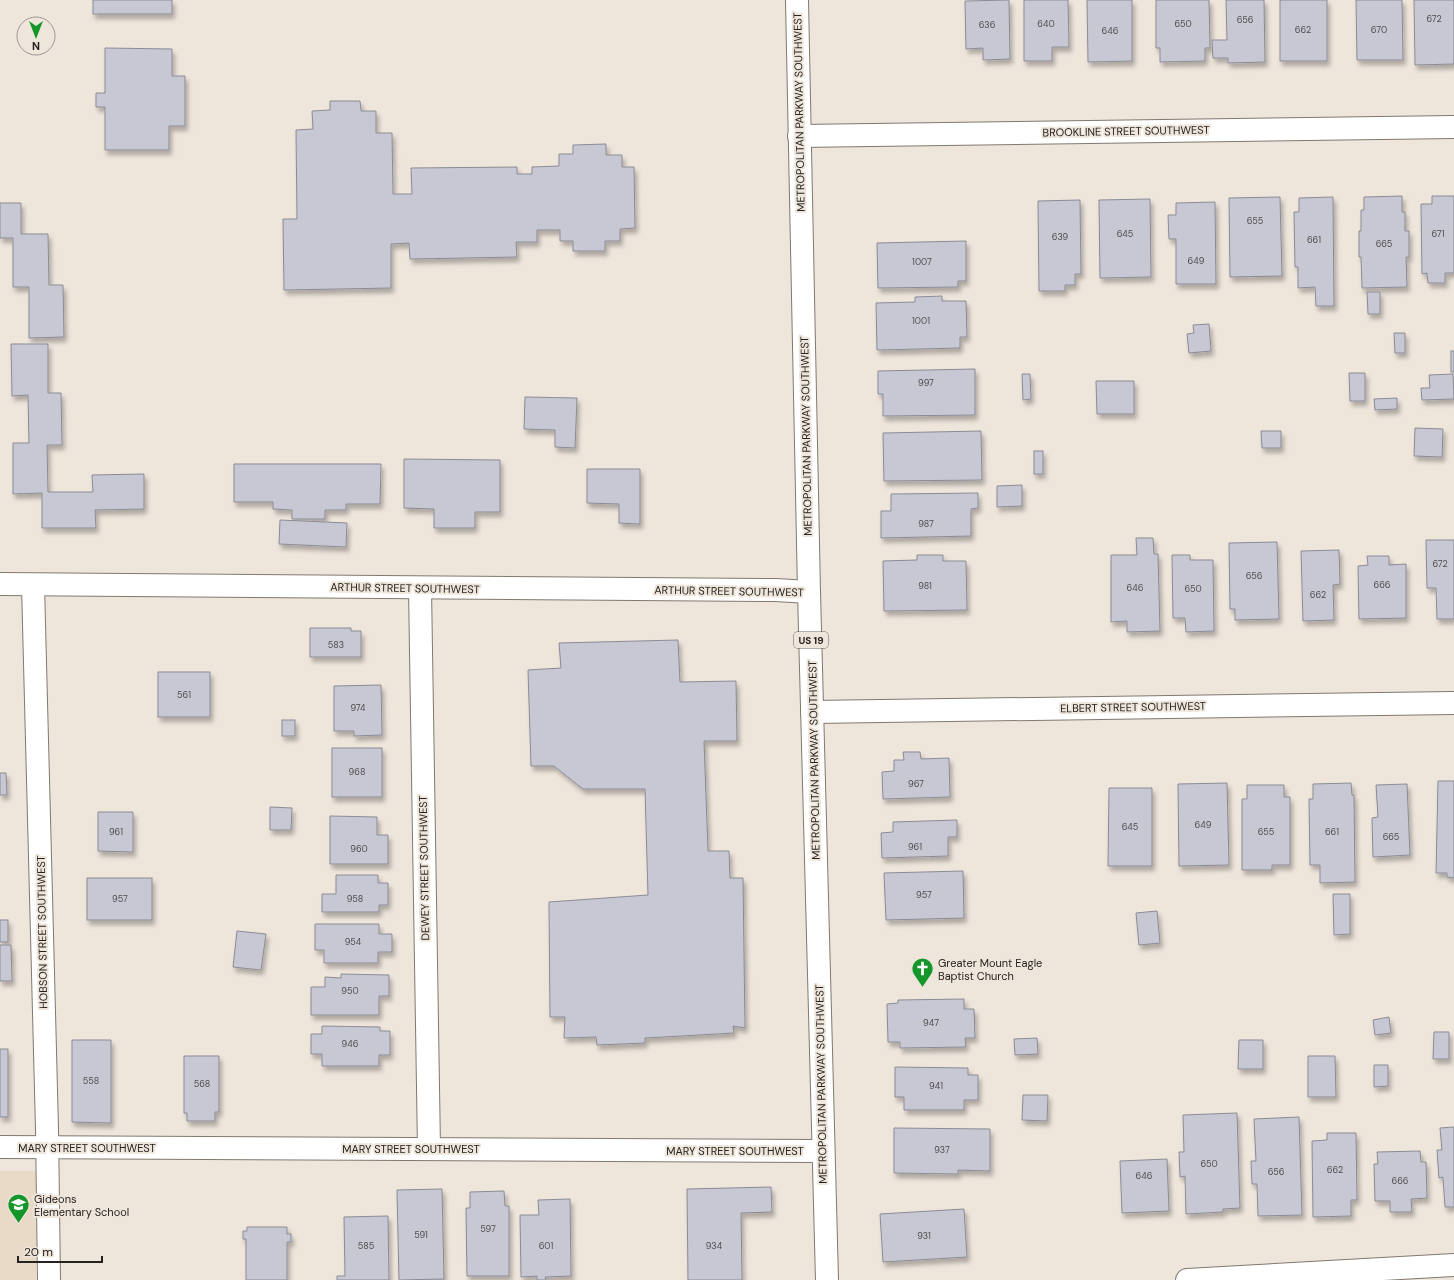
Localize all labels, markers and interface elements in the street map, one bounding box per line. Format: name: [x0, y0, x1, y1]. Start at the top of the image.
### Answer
street label: METROPOLITAN PARKWAY SOUTHWEST: [790, 12, 808, 212]
house number: 672: [1426, 13, 1442, 25]
house number: 656: [1237, 14, 1254, 26]
north arrow: [16, 16, 56, 56]
house number: 640: [1037, 18, 1055, 30]
house number: 650: [1174, 18, 1192, 30]
house number: 636: [979, 19, 996, 31]
house number: 662: [1295, 24, 1311, 36]
house number: 670: [1371, 24, 1387, 36]
house number: 646: [1102, 25, 1119, 37]
text: N: [32, 39, 40, 53]
street label: BROOKLINE STREET SOUTHWEST: [1042, 123, 1210, 139]
house number: 655: [1247, 215, 1263, 227]
house number: 645: [1117, 228, 1133, 240]
house number: 671: [1431, 228, 1445, 240]
house number: 639: [1052, 231, 1069, 243]
house number: 661: [1307, 234, 1321, 246]
house number: 665: [1376, 238, 1392, 250]
house number: 649: [1188, 255, 1205, 267]
house number: 1007: [912, 256, 932, 268]
house number: 1001: [912, 315, 930, 327]
street label: METROPOLITAN PARKWAY SOUTHWEST: [797, 336, 815, 536]
house number: 997: [918, 377, 934, 389]
house number: 987: [918, 518, 934, 530]
house number: 672: [1432, 558, 1448, 570]
house number: 656: [1246, 570, 1263, 582]
house number: 666: [1374, 579, 1391, 591]
street label: ARTHUR STREET SOUTHWEST: [330, 580, 480, 596]
house number: 981: [918, 580, 932, 592]
house number: 646: [1127, 582, 1144, 594]
street label: ARTHUR STREET SOUTHWEST: [654, 583, 804, 599]
house number: 650: [1184, 583, 1202, 595]
house number: 662: [1310, 589, 1326, 601]
road number: US 19: [794, 632, 828, 648]
house number: 583: [328, 639, 344, 651]
street label: METROPOLITAN PARKWAY SOUTHWEST: [805, 660, 823, 860]
house number: 561: [177, 689, 191, 701]
street label: ELBERT STREET SOUTHWEST: [1060, 699, 1206, 715]
house number: 974: [350, 702, 366, 714]
house number: 968: [349, 766, 365, 778]
house number: 967: [908, 778, 924, 790]
street label: DEWEY STREET SOUTHWEST: [416, 795, 432, 941]
house number: 649: [1195, 819, 1212, 831]
house number: 645: [1122, 821, 1138, 833]
house number: 961: [109, 826, 123, 838]
house number: 655: [1258, 826, 1274, 838]
house number: 661: [1325, 826, 1339, 838]
house number: 665: [1383, 831, 1399, 843]
house number: 961: [908, 841, 922, 853]
house number: 960: [350, 843, 368, 855]
street label: HOBSON STREET SOUTHWEST: [34, 855, 50, 1009]
house number: 957: [916, 889, 932, 901]
house number: 957: [112, 893, 128, 905]
house number: 958: [347, 893, 363, 905]
house number: 954: [345, 936, 362, 948]
church icon: Greater Mount Eagle Baptist Church: [909, 956, 935, 989]
place label: Greater Mount Eagle Baptist Church: [938, 956, 1042, 983]
street label: METROPOLITAN PARKWAY SOUTHWEST: [812, 984, 830, 1184]
house number: 950: [341, 985, 359, 997]
house number: 947: [923, 1017, 939, 1029]
house number: 946: [342, 1038, 359, 1050]
house number: 558: [83, 1075, 99, 1087]
house number: 568: [194, 1078, 210, 1090]
house number: 941: [929, 1080, 943, 1092]
street label: MARY STREET SOUTHWEST: [18, 1141, 156, 1155]
street label: MARY STREET SOUTHWEST: [342, 1142, 480, 1156]
street label: MARY STREET SOUTHWEST: [666, 1144, 804, 1158]
house number: 937: [934, 1144, 950, 1156]
house number: 650: [1200, 1158, 1218, 1170]
house number: 662: [1327, 1164, 1343, 1176]
house number: 656: [1268, 1166, 1285, 1178]
house number: 646: [1136, 1170, 1153, 1182]
house number: 666: [1392, 1175, 1409, 1187]
school or university icon: Gideons Elementary School: [5, 1192, 31, 1225]
place label: Gideons Elementary School: [34, 1192, 129, 1219]
house number: 597: [480, 1223, 496, 1235]
house number: 591: [414, 1229, 428, 1241]
house number: 931: [917, 1230, 931, 1242]
scale bar: [18, 1238, 102, 1264]
house number: 585: [358, 1240, 374, 1252]
house number: 601: [539, 1240, 553, 1252]
house number: 934: [706, 1240, 723, 1252]
text: 20 m: [24, 1244, 53, 1260]

